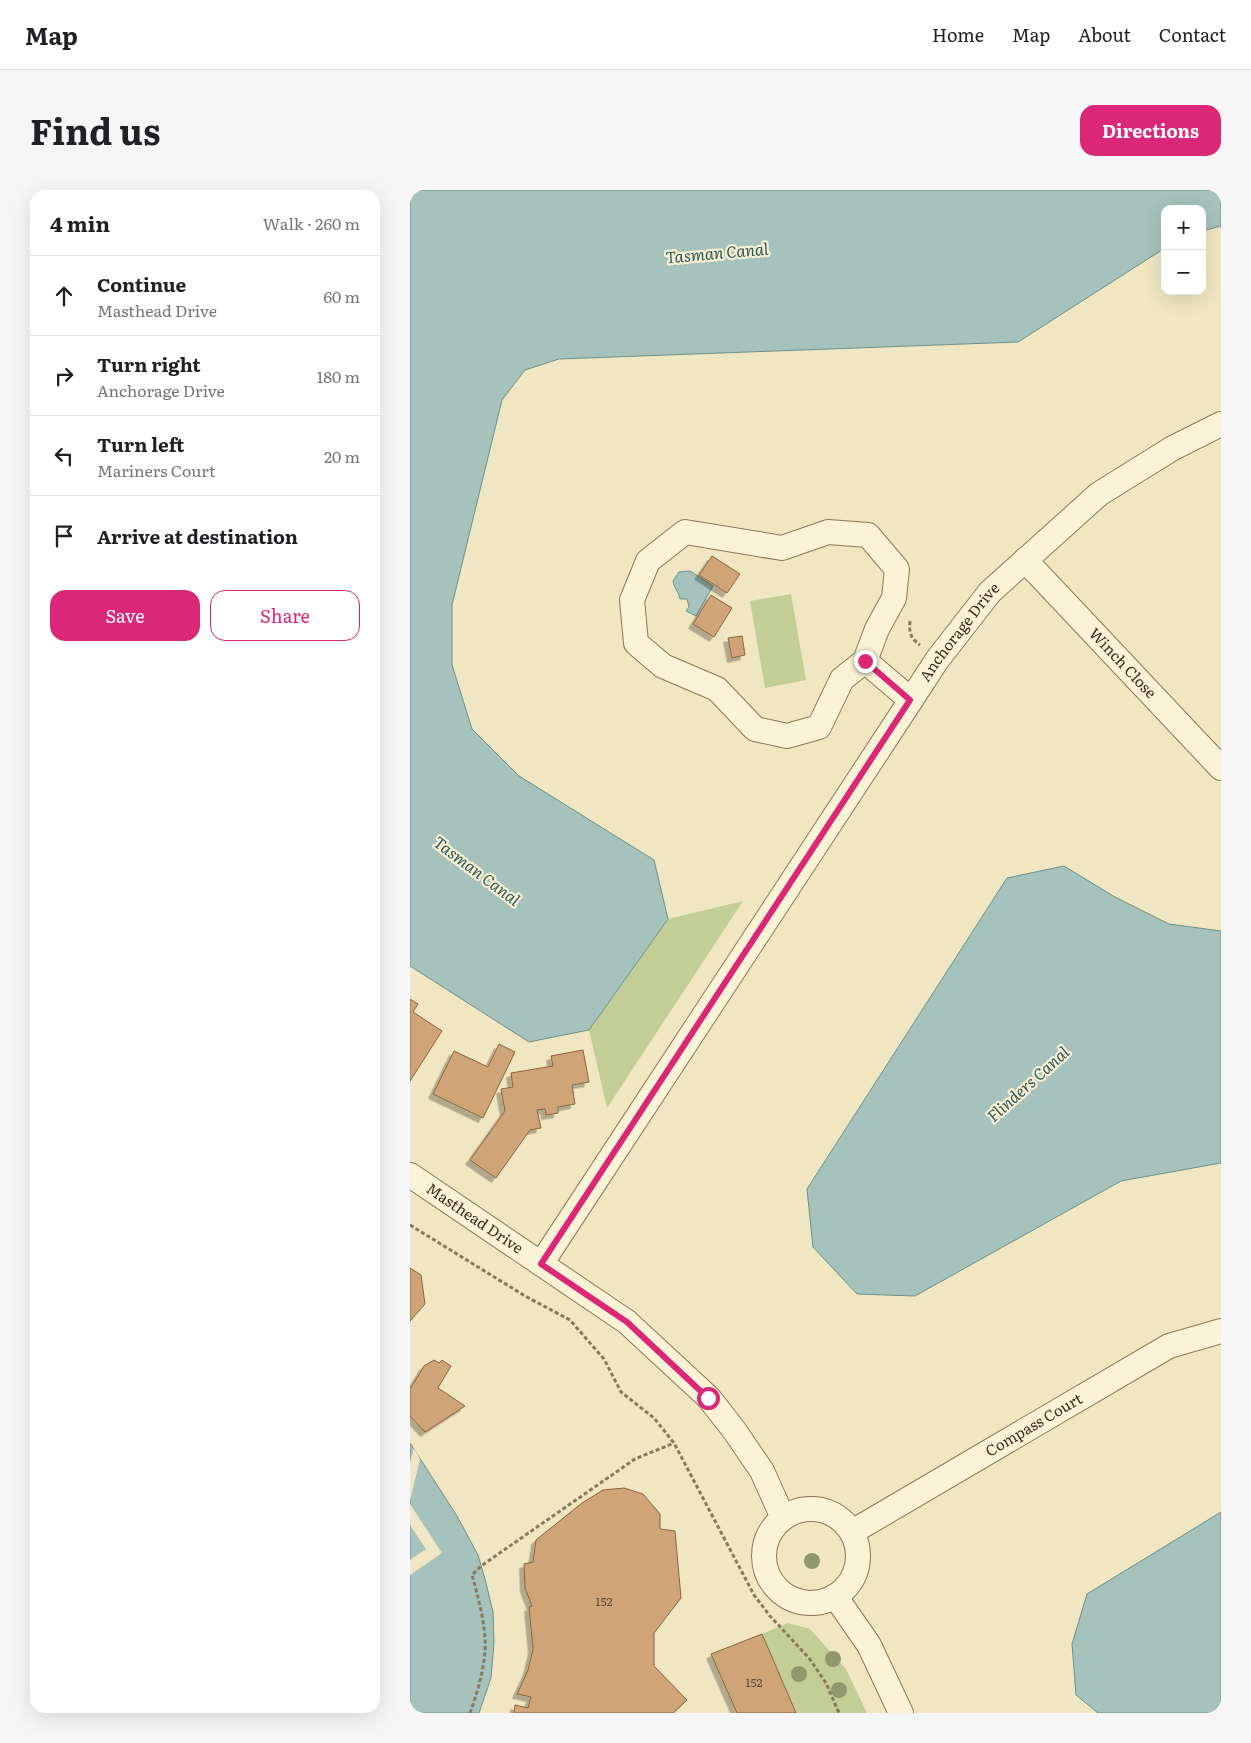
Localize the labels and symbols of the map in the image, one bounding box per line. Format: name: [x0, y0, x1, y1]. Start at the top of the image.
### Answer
water label: Tasman Canal: [665, 236, 770, 268]
street label: Anchorage Drive: [913, 576, 1004, 686]
street label: Winch Close: [1084, 622, 1163, 703]
route end: [854, 650, 877, 673]
water label: Tasman Canal: [429, 830, 526, 911]
water label: Flinders Canal: [981, 1039, 1074, 1127]
street label: Masthead Drive: [422, 1176, 529, 1259]
street label: Compass Court: [980, 1386, 1086, 1461]
route start: [697, 1387, 720, 1410]
house number: 152: [596, 1592, 612, 1610]
house number: 152: [746, 1673, 762, 1691]

